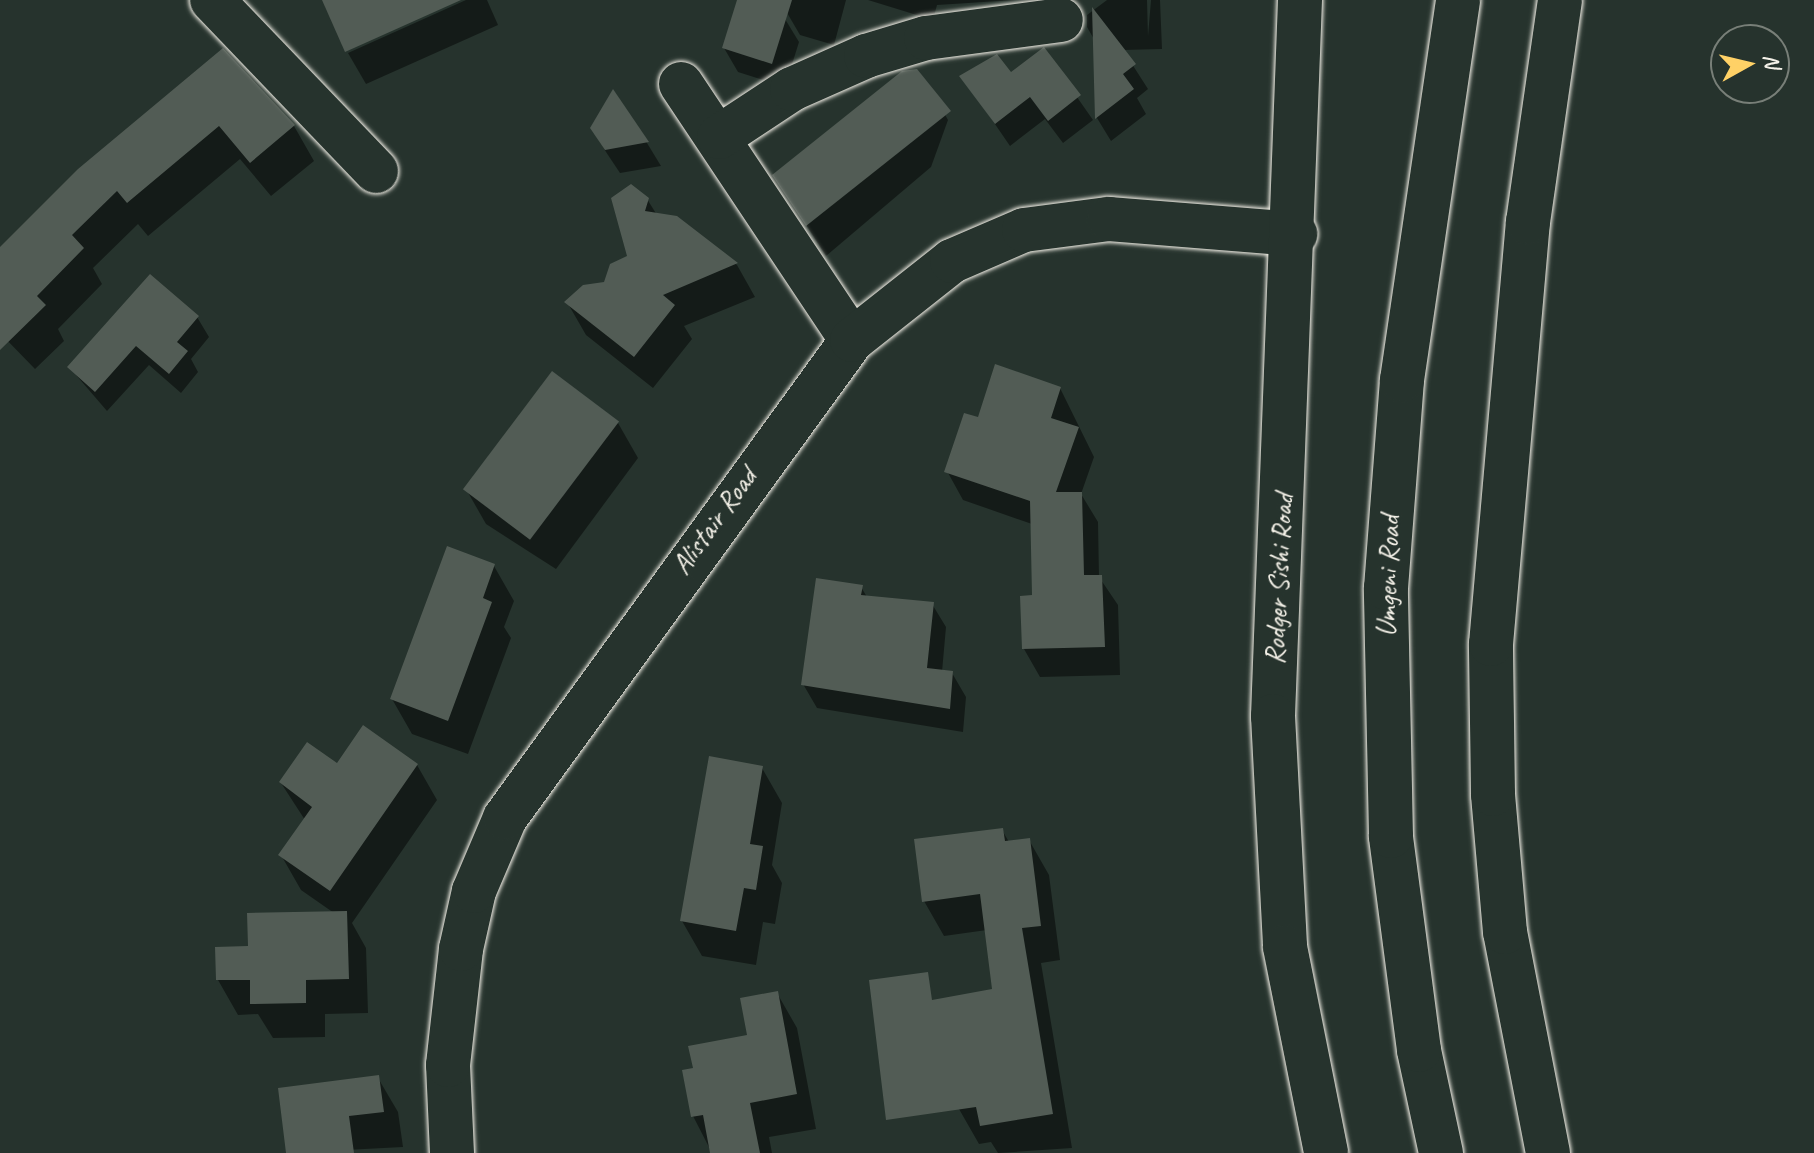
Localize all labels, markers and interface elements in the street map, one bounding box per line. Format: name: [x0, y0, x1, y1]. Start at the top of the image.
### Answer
north arrow: [1710, 24, 1790, 104]
text: N: [1757, 52, 1787, 70]
street label: Alistair Road: [664, 461, 764, 581]
street label: Rodger Sishi Road: [1258, 492, 1300, 666]
street label: Umgeni Road: [1369, 515, 1407, 637]

